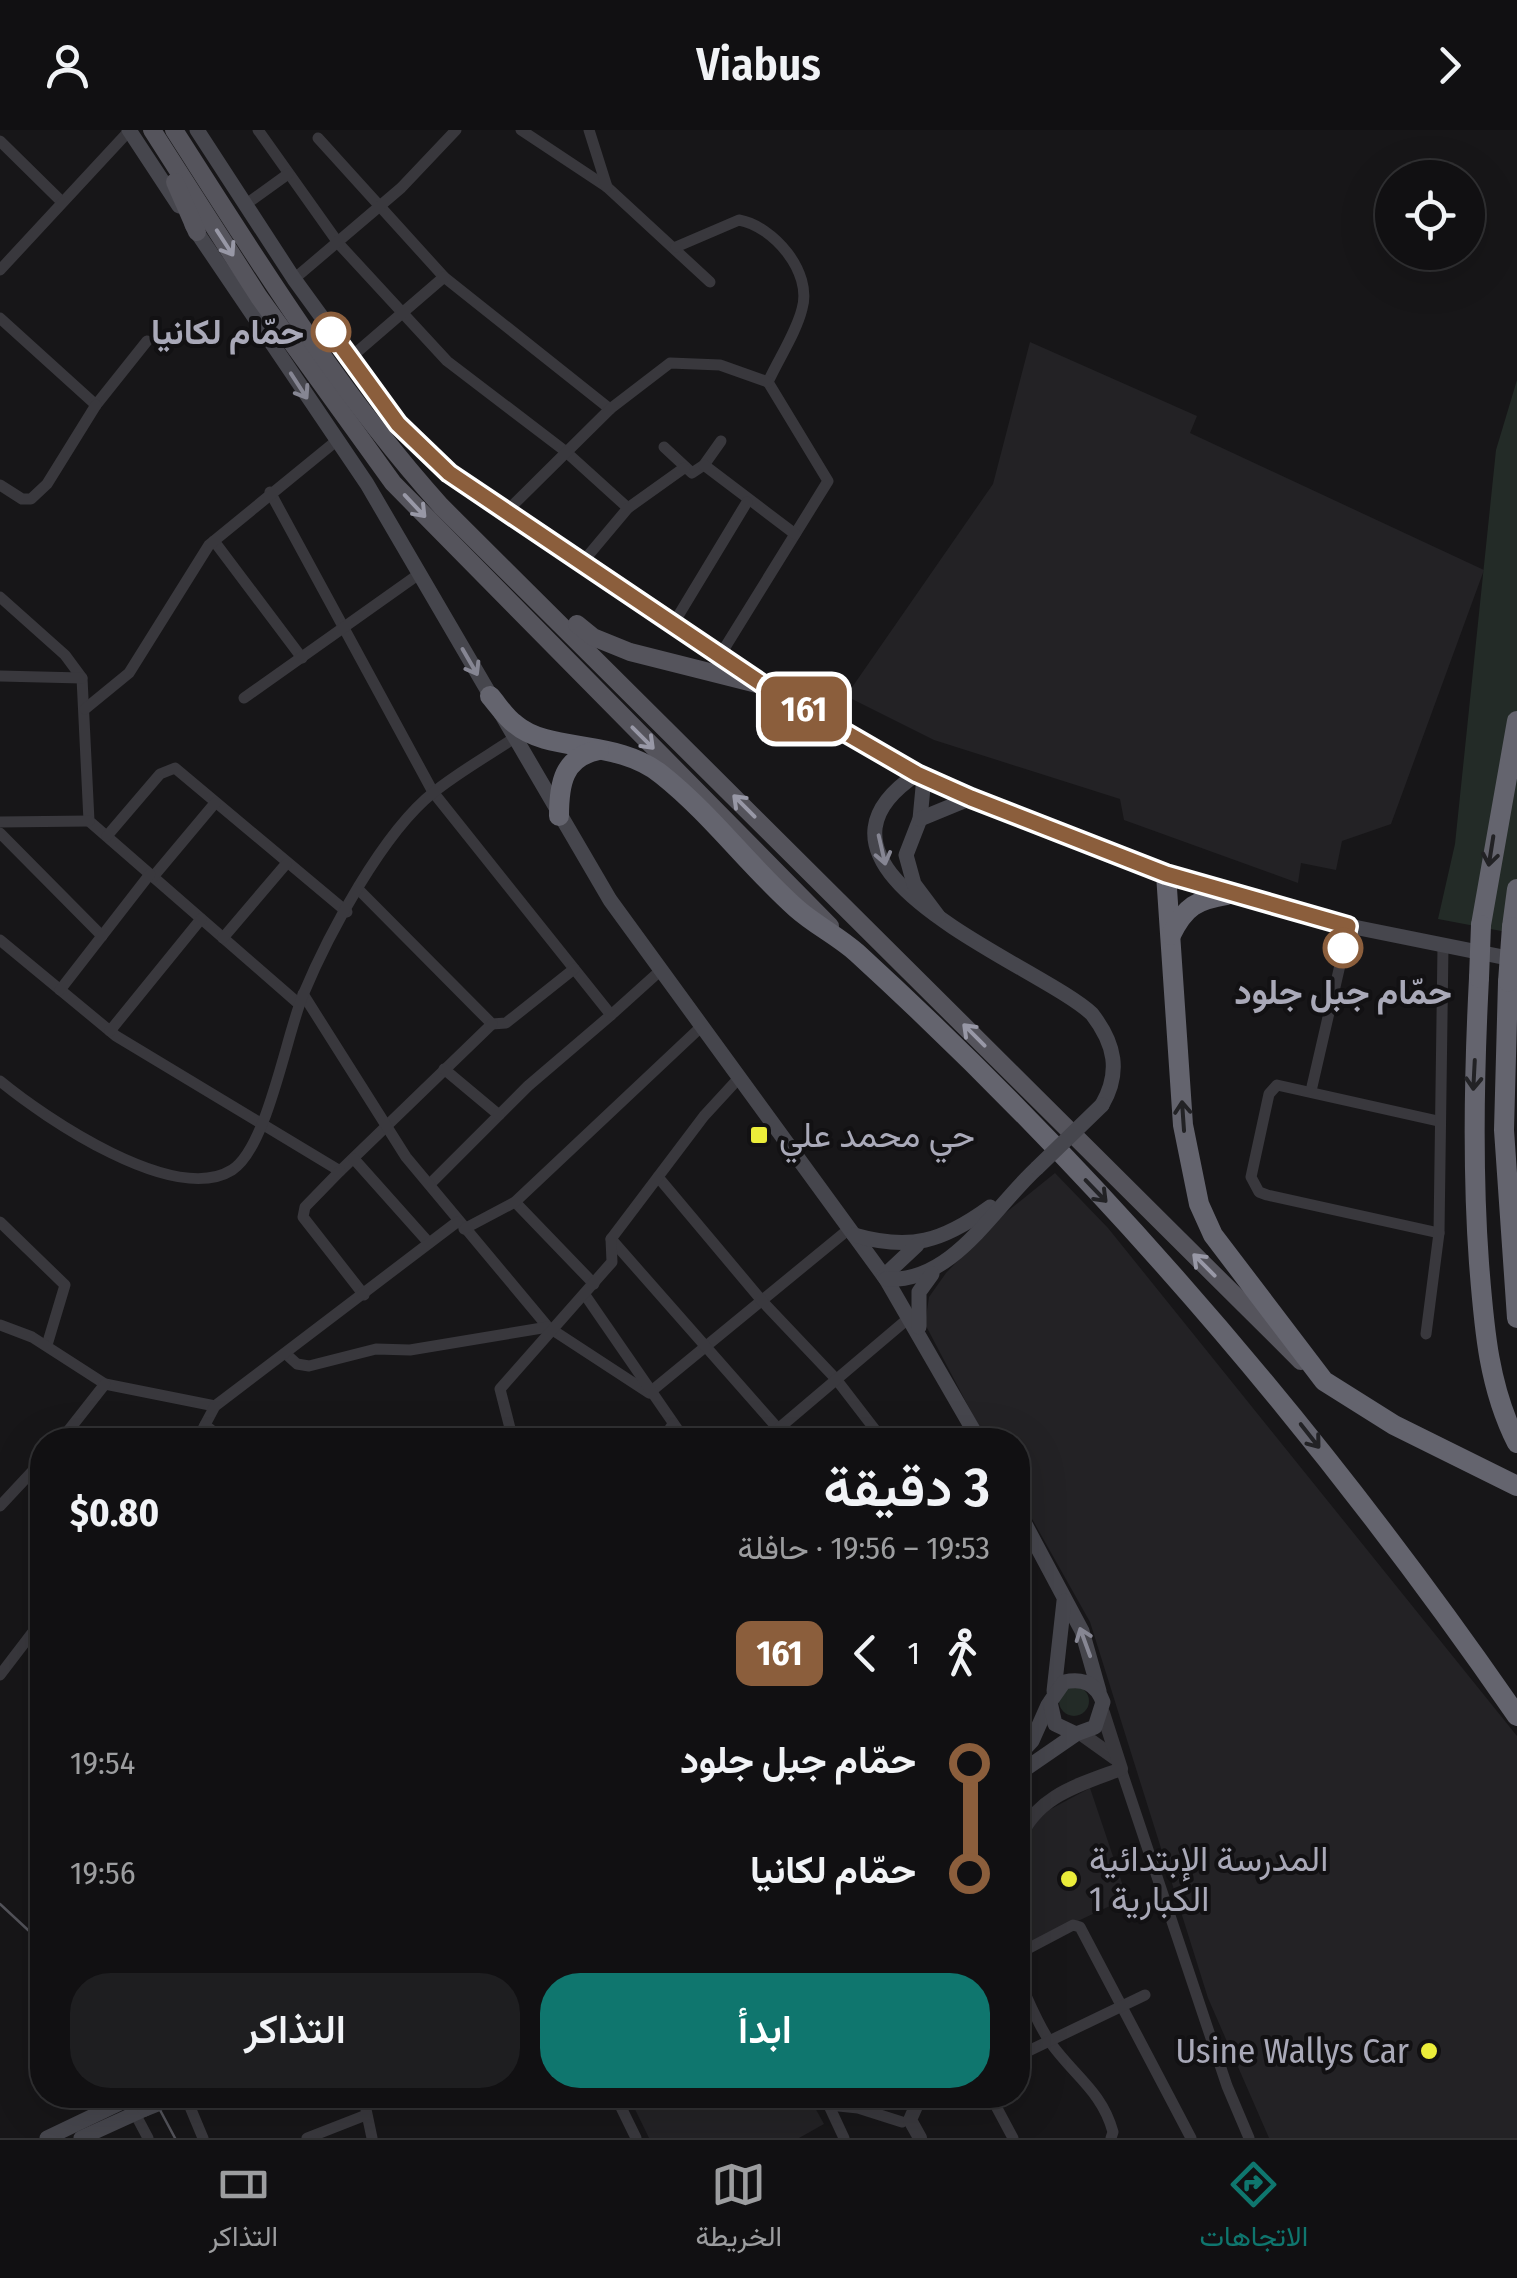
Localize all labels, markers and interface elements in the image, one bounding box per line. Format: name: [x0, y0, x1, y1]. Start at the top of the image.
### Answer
icon: person: [40, 38, 95, 93]
text: Viabus: [696, 38, 821, 92]
icon: forward: [1422, 38, 1477, 93]
map controls: [1375, 160, 1485, 270]
button: locate: [1375, 160, 1485, 270]
one-way arrow: [214, 228, 235, 257]
place label: حمّام لكانيا: [151, 311, 304, 355]
marker: حمّام لكانيا: [312, 313, 350, 351]
one-way arrow: [288, 372, 309, 400]
one-way arrow: [403, 494, 427, 518]
one-way arrow: [460, 647, 480, 676]
line badge: 161: [746, 676, 862, 742]
text: 161: [781, 688, 827, 730]
one-way arrow: [631, 725, 655, 749]
one-way arrow: [732, 794, 756, 818]
one-way arrow: [874, 833, 892, 865]
one-way arrow: [1481, 834, 1500, 867]
marker: حمّام جبل جلود: [1324, 929, 1362, 967]
place label: حمّام جبل جلود: [1234, 971, 1452, 1015]
one-way arrow: [963, 1023, 987, 1047]
one-way arrow: [1464, 1059, 1483, 1091]
one-way arrow: [1174, 1101, 1193, 1133]
place label: حي محمد علي: [779, 1114, 975, 1164]
marker: حي محمد علي: [748, 1124, 770, 1146]
one-way arrow: [1084, 1179, 1108, 1203]
one-way arrow: [1192, 1253, 1216, 1277]
one-way arrow: [1299, 1422, 1320, 1449]
text: 3 دقيقة: [823, 1455, 990, 1521]
text: $0.80: [70, 1490, 159, 1536]
text: 19:53 – 19:56 · حافلة: [737, 1529, 990, 1567]
icon: back: [838, 1626, 893, 1681]
icon: walk: [935, 1626, 990, 1681]
one-way arrow: [1075, 1627, 1093, 1659]
text: 161: [756, 1632, 803, 1674]
text: 1: [908, 1634, 920, 1672]
text: حمّام جبل جلود: [680, 1737, 916, 1783]
text: 19:54: [70, 1744, 135, 1782]
place label: المدرسة الإبتدائية الكبارية 1: [1089, 1838, 1328, 1921]
text: حمّام لكانيا: [750, 1847, 916, 1893]
text: 19:56: [70, 1854, 136, 1892]
marker: المدرسة الإبتدائية الكبارية 1: [1058, 1868, 1080, 1890]
button: التذاكر: [70, 1973, 520, 2088]
button: ابدأ: [540, 1973, 990, 2088]
place label: Usine Wallys Car: [1175, 2030, 1409, 2072]
marker: Usine Wallys Car: [1418, 2040, 1440, 2062]
tab: التذاكر: [209, 2157, 278, 2261]
tab: الخريطة: [695, 2157, 782, 2261]
tab: الاتجاهات: [1200, 2157, 1308, 2261]

